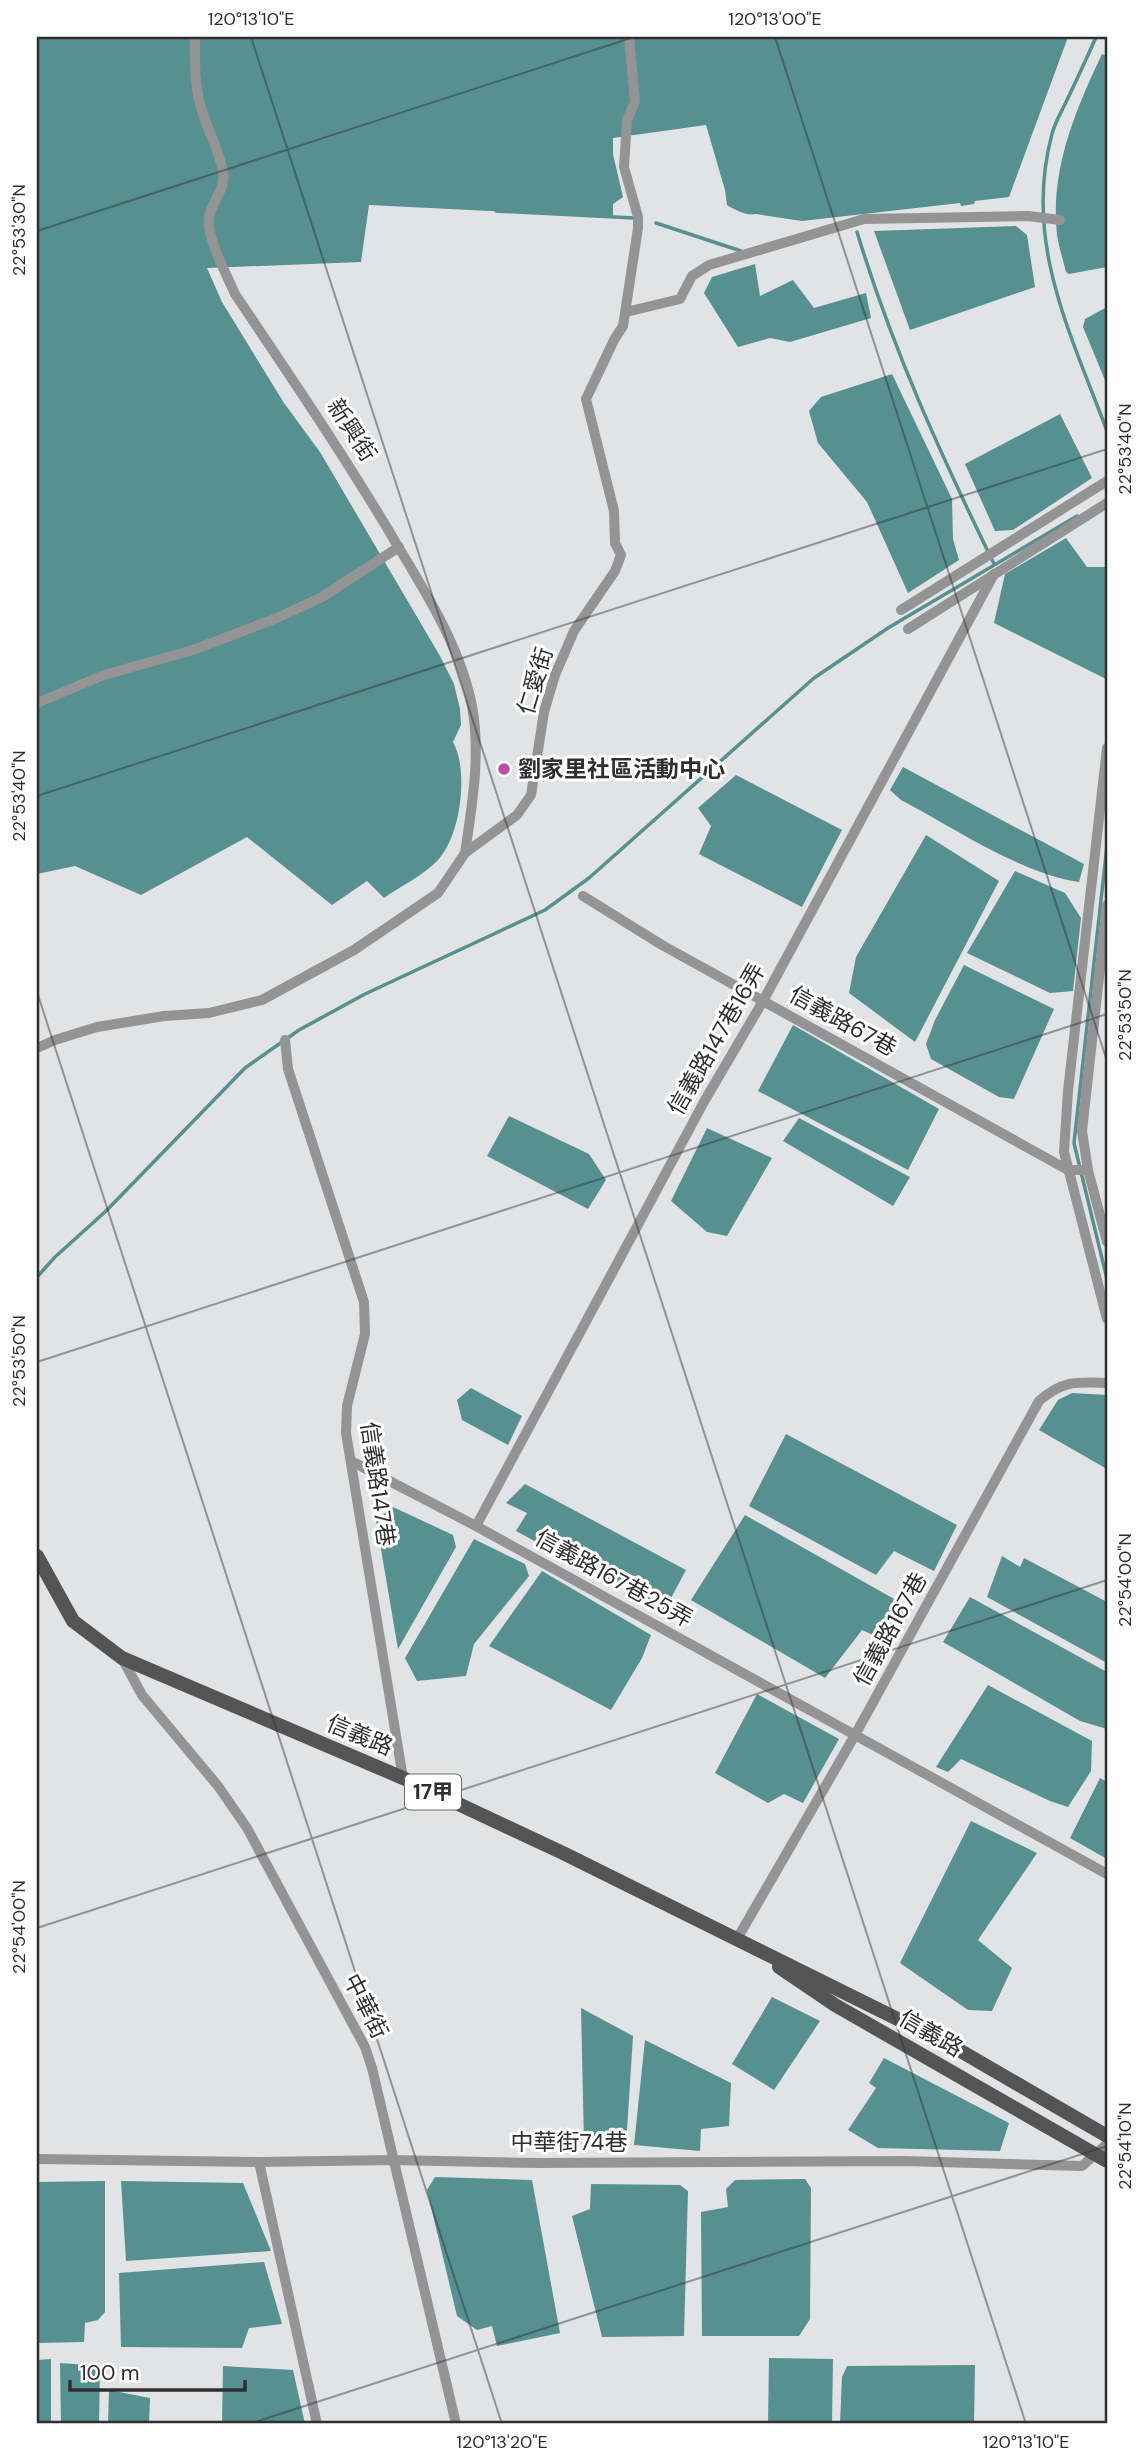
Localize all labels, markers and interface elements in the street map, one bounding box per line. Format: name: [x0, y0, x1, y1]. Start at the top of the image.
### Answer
text: 120°13'10"E: [208, 7, 294, 31]
text: 120°13'00"E: [728, 7, 822, 31]
text: 22°53'30"N: [7, 184, 31, 276]
street label: 新興街: [321, 393, 383, 467]
text: 22°53'40"N: [1113, 403, 1137, 495]
street label: 仁愛街: [511, 644, 559, 718]
text: 22°53'40"N: [7, 750, 31, 842]
place label: 劉家里社區活動中心: [518, 754, 725, 784]
marker: 劉家里社區活動中心: [496, 761, 512, 777]
street label: 信義路147巷16弄: [660, 958, 772, 1120]
text: 22°53'50"N: [1113, 969, 1137, 1061]
street label: 信義路67巷: [784, 979, 902, 1063]
text: 22°53'50"N: [7, 1315, 31, 1407]
street label: 信義路147巷: [354, 1420, 402, 1548]
street label: 信義路167巷25弄: [530, 1522, 698, 1634]
text: 22°54'00"N: [1113, 1533, 1137, 1627]
street label: 信義路167巷: [847, 1567, 933, 1691]
street label: 信義路: [322, 1708, 398, 1762]
road number: 17甲: [405, 1774, 461, 1810]
text: 22°54'00"N: [7, 1880, 31, 1974]
street label: 中華街: [337, 1968, 395, 2044]
street label: 信義路: [894, 2003, 968, 2063]
text: 22°54'10"N: [1113, 2102, 1137, 2190]
street label: 中華街74巷: [511, 2127, 627, 2157]
scale bar: [70, 2349, 245, 2393]
text: 100 m: [80, 2359, 140, 2387]
text: 120°13'20"E: [456, 2430, 548, 2454]
text: 120°13'10"E: [983, 2430, 1069, 2454]

